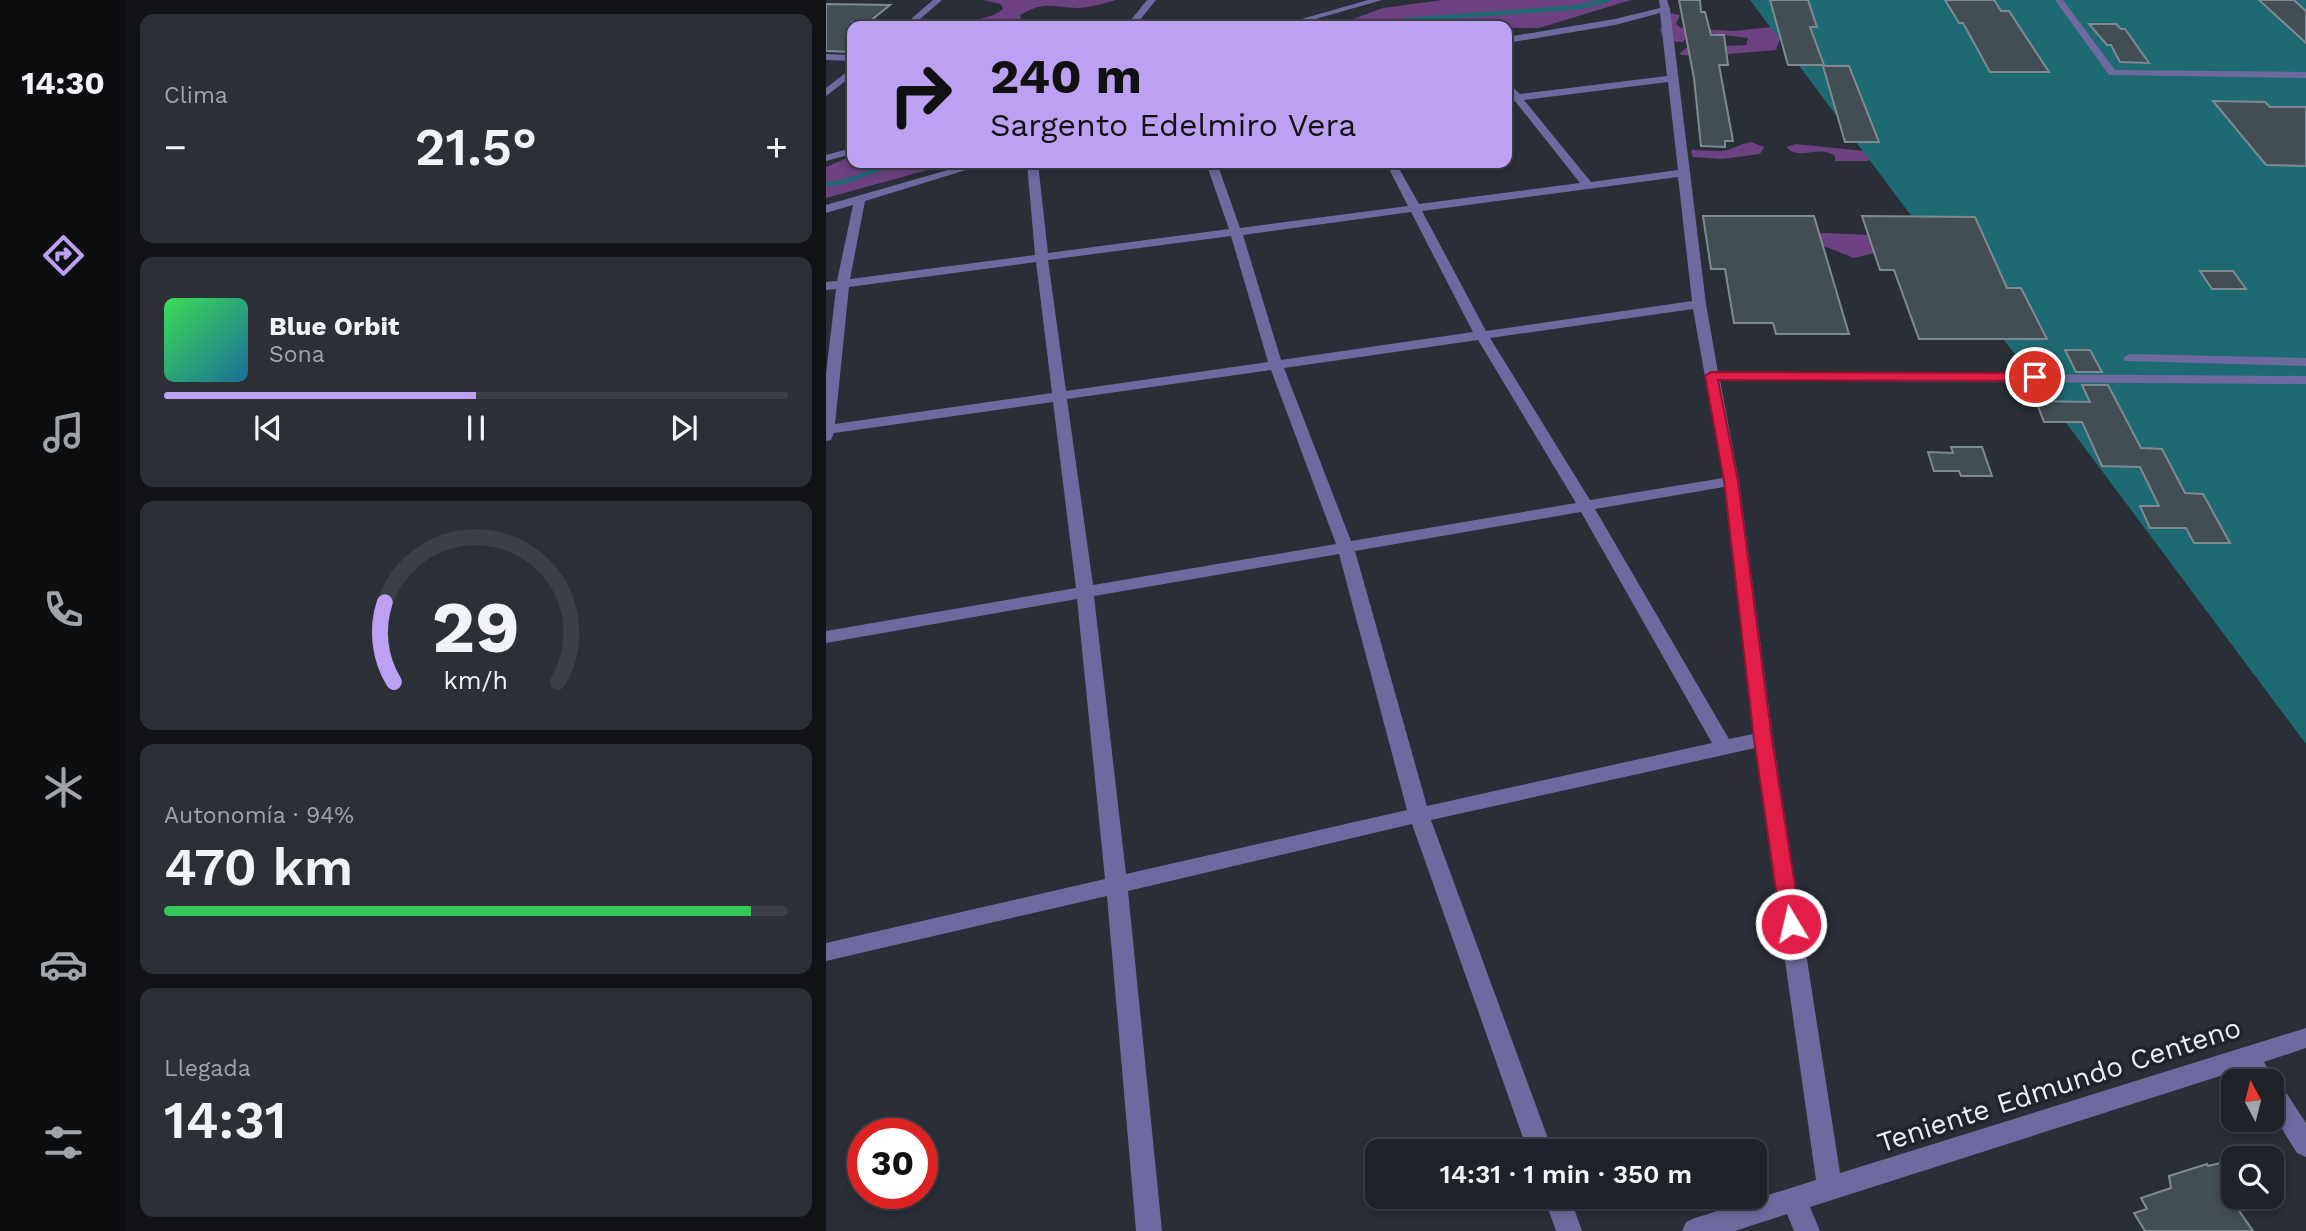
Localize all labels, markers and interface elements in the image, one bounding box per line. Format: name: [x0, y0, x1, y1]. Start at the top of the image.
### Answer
text: 240 m: [990, 47, 1142, 105]
icon: right: [875, 49, 966, 140]
text: 14:30: [21, 64, 105, 102]
text: Clima: [164, 82, 228, 109]
text: Sargento Edelmiro Vera: [990, 106, 1356, 144]
text: 21.5°: [415, 117, 537, 178]
text: −: [164, 125, 187, 169]
text: +: [765, 125, 788, 169]
icon: directions: [39, 231, 88, 280]
text: Blue Orbit: [269, 311, 399, 341]
text: Sona: [269, 341, 325, 368]
pin: [2005, 347, 2065, 407]
icon: arrive: [2016, 358, 2054, 396]
icon: music: [39, 408, 88, 457]
icon: previous: [249, 409, 287, 447]
icon: pause: [457, 409, 495, 447]
icon: next: [665, 409, 703, 447]
text: 29: [432, 584, 520, 670]
icon: phone: [39, 585, 88, 634]
text: km/h: [444, 665, 508, 694]
icon: climate: [39, 763, 88, 812]
text: Autonomía · 94%: [164, 802, 354, 829]
text: 470 km: [164, 837, 353, 898]
position arrow: [1754, 887, 1828, 961]
icon: car: [39, 940, 88, 989]
street label: Teniente Edmundo Centeno: [1873, 1011, 2245, 1159]
text: Llegada: [164, 1055, 251, 1082]
north arrow: [2221, 1069, 2284, 1132]
map controls: [2221, 1069, 2284, 1209]
text: 14:31: [164, 1090, 286, 1151]
icon: filters: [39, 1118, 88, 1167]
speed limit sign: 30: [847, 1118, 938, 1209]
button: search: [2221, 1146, 2284, 1209]
text: 14:31 · 1 min · 350 m: [1440, 1159, 1692, 1189]

